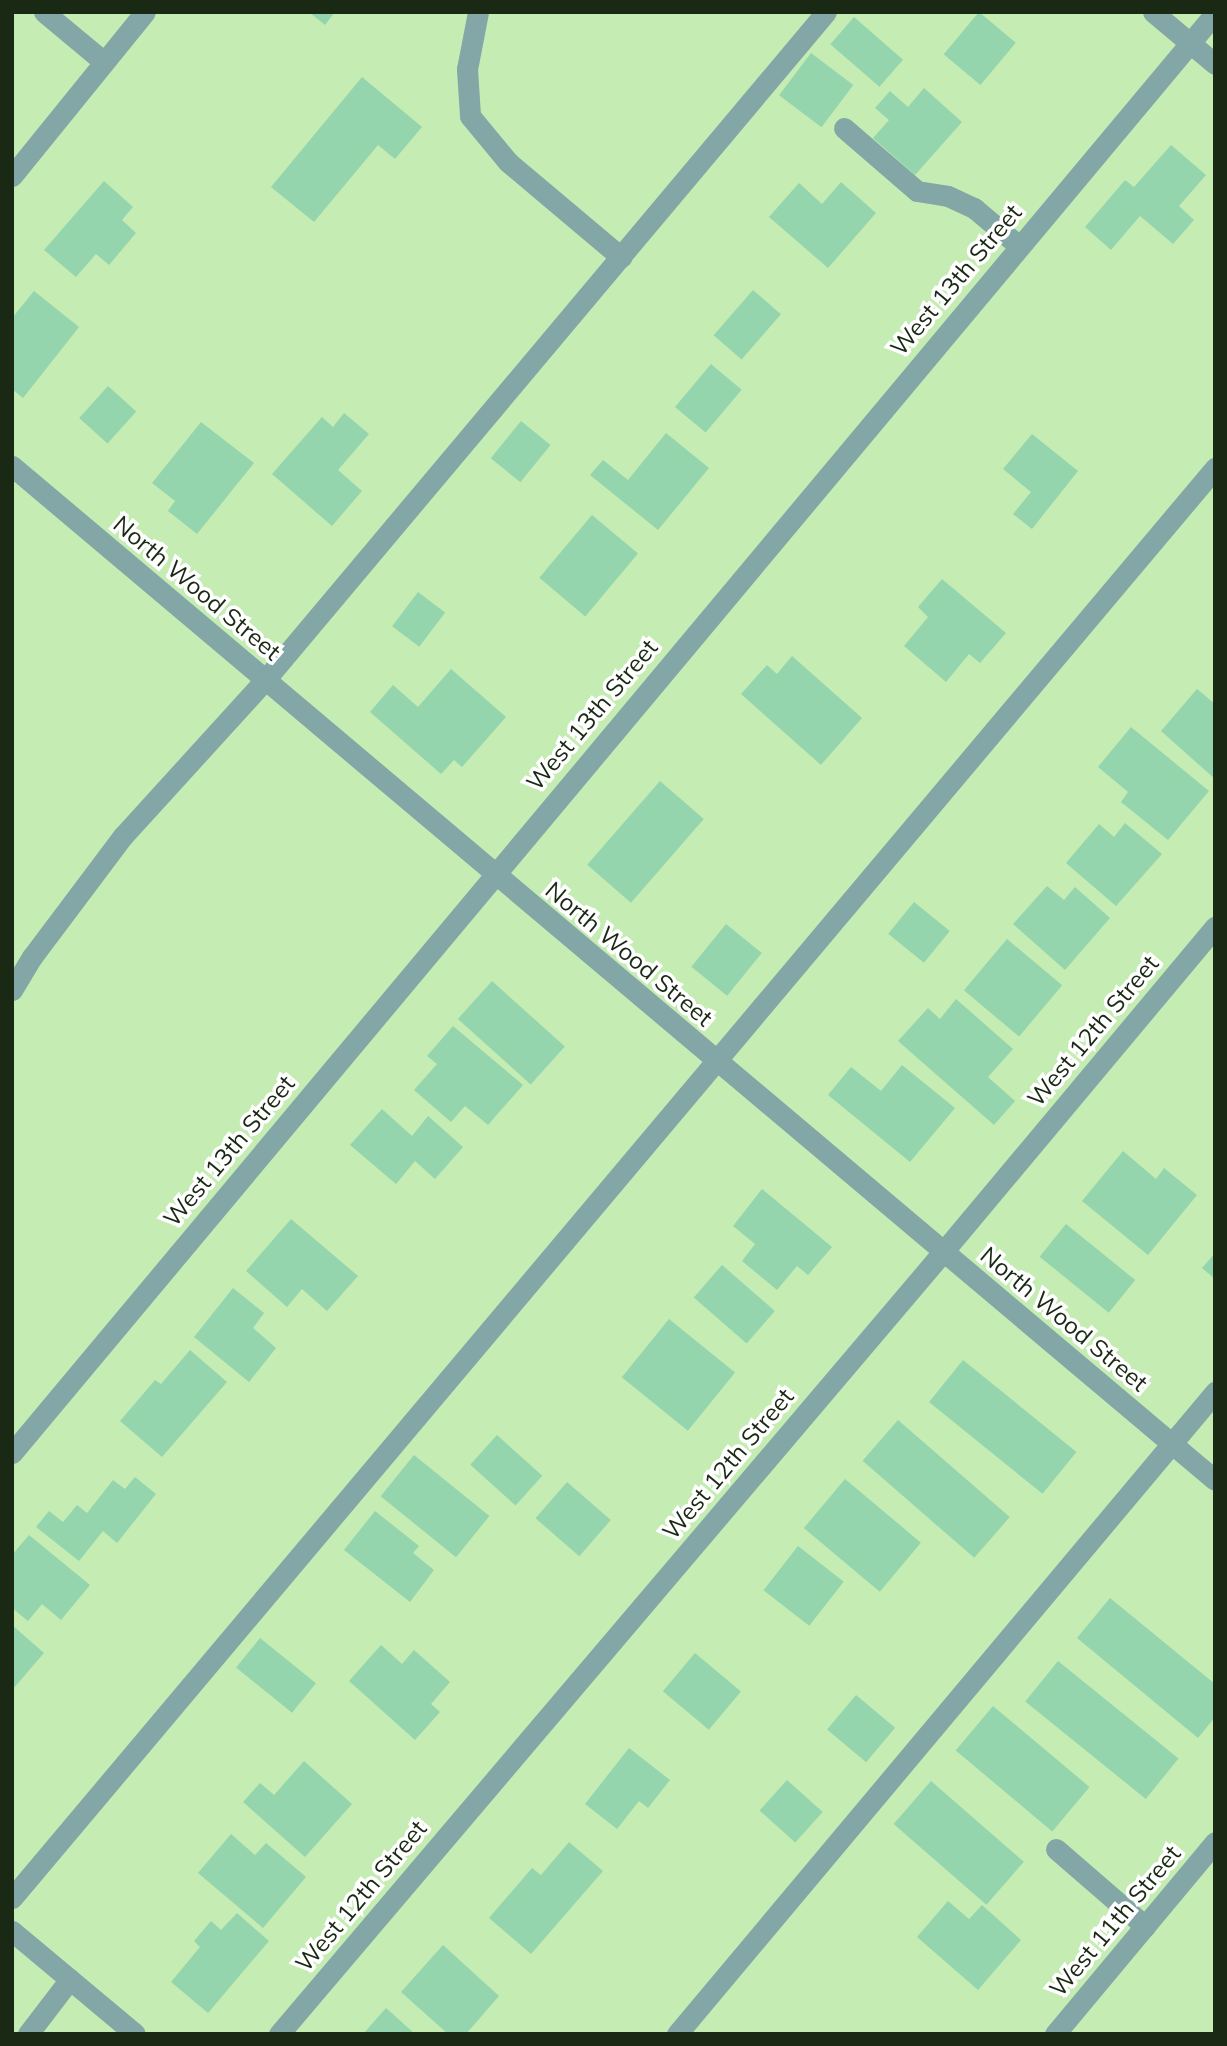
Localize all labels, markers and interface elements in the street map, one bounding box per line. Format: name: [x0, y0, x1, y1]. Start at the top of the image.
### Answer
street label: West 13th Street: [884, 198, 1028, 362]
street label: North Wood Street: [108, 510, 286, 666]
street label: West 13th Street: [520, 633, 664, 797]
street label: North Wood Street: [540, 876, 718, 1032]
street label: West 12th Street: [1021, 949, 1165, 1113]
street label: West 13th Street: [157, 1069, 301, 1233]
street label: North Wood Street: [975, 1241, 1153, 1397]
street label: West 12th Street: [656, 1382, 800, 1546]
street label: West 12th Street: [289, 1814, 433, 1978]
street label: West 11th Street: [1043, 1839, 1187, 2003]

